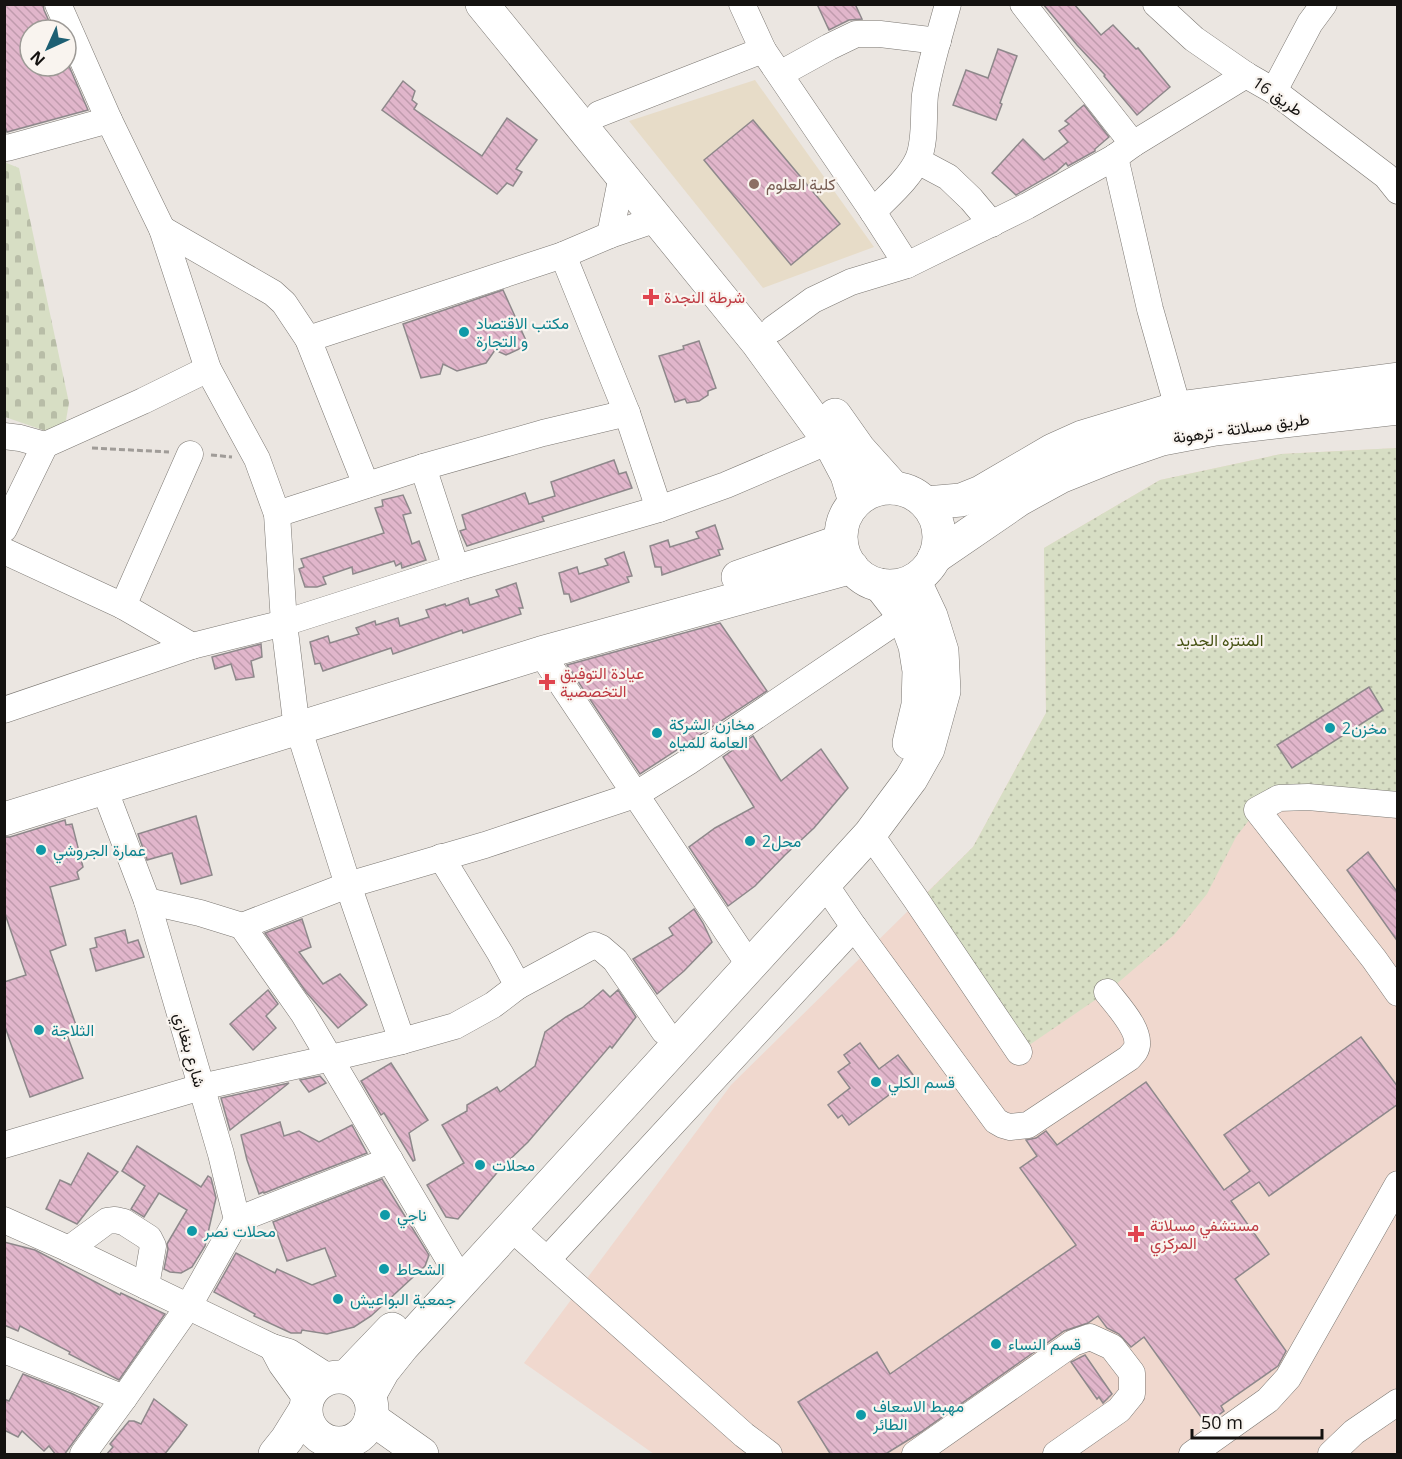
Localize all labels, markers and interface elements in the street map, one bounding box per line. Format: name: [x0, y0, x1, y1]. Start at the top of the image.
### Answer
north arrow: [18, 18, 78, 78]
text: N: [25, 46, 50, 71]
street label: طريق 16: [1248, 71, 1308, 121]
place label: كلية العلوم: [766, 173, 836, 195]
marker: كلية العلوم: [747, 177, 761, 191]
place label: شرطة النجدة: [664, 286, 745, 308]
marker: شرطة النجدة: [642, 288, 660, 306]
place label: مكتب الاقتصاد و التجارة: [476, 312, 569, 352]
marker: مكتب الاقتصاد و التجارة: [457, 325, 471, 339]
street label: طريق مسلاتة - ترهونة: [1171, 408, 1311, 448]
park label: المنتزه الجديد: [1177, 629, 1263, 651]
place label: عيادة التوفيق التخصصية: [560, 662, 644, 702]
marker: عيادة التوفيق التخصصية: [538, 673, 556, 691]
place label: مخازن الشركة العامة للمياه: [669, 713, 755, 753]
place label: مخزن2: [1342, 717, 1387, 739]
marker: مخزن2: [1323, 721, 1337, 735]
marker: مخازن الشركة العامة للمياه: [650, 726, 664, 740]
place label: محل2: [762, 830, 801, 852]
marker: محل2: [743, 834, 757, 848]
place label: عمارة الجروشي: [53, 839, 146, 864]
marker: عمارة الجروشي: [34, 843, 48, 857]
street label: شارع بنغازي: [166, 1010, 211, 1091]
place label: الثلاجة: [51, 1019, 94, 1041]
marker: الثلاجة: [32, 1023, 46, 1037]
place label: قسم الكلي: [888, 1071, 955, 1096]
marker: قسم الكلي: [869, 1075, 883, 1089]
place label: محلات: [492, 1154, 535, 1176]
marker: محلات: [473, 1158, 487, 1172]
place label: ناجي: [397, 1204, 427, 1229]
marker: ناجي: [378, 1208, 392, 1222]
place label: مستشفي مسلاتة المركزي: [1150, 1214, 1259, 1257]
place label: محلات نصر: [203, 1220, 276, 1242]
marker: محلات نصر: [185, 1224, 199, 1238]
marker: مستشفي مسلاتة المركزي: [1127, 1225, 1145, 1243]
place label: الشحاط: [396, 1258, 445, 1280]
marker: الشحاط: [377, 1262, 391, 1276]
place label: جمعية البواعيش: [350, 1288, 456, 1310]
marker: جمعية البواعيش: [331, 1292, 345, 1306]
place label: قسم النساء: [1008, 1333, 1081, 1355]
marker: قسم النساء: [989, 1337, 1003, 1351]
place label: مهبط الاسعاف الطائر: [872, 1395, 964, 1435]
scale bar: [1192, 1402, 1322, 1440]
marker: مهبط الاسعاف الطائر: [854, 1408, 868, 1422]
text: 50 m: [1201, 1410, 1243, 1434]

